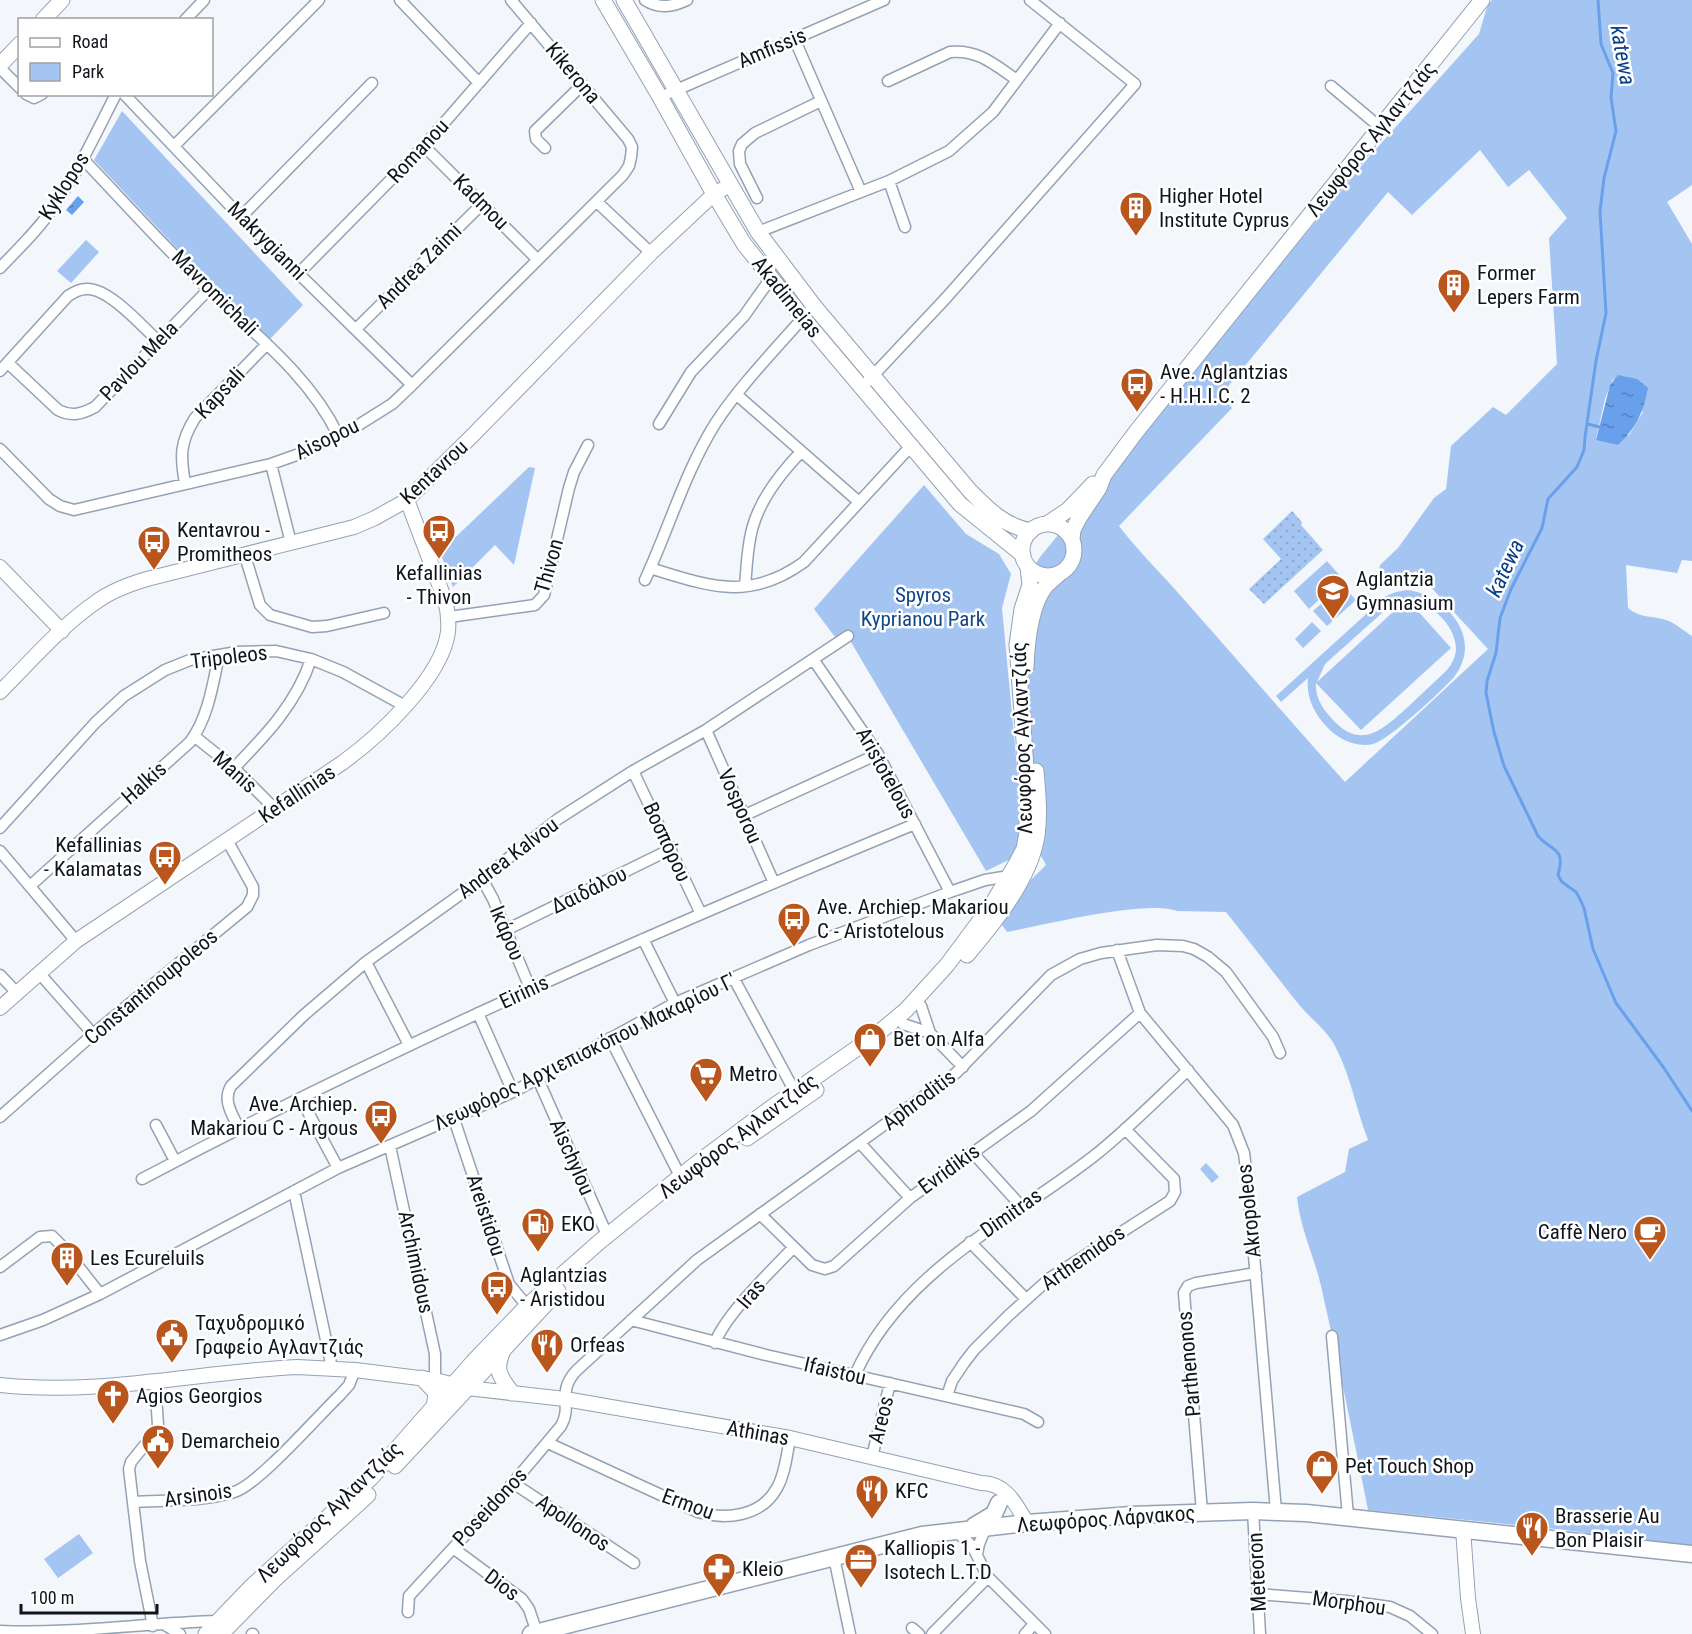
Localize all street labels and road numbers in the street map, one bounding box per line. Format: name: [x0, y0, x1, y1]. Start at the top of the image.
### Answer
street label: Amfissis: [734, 23, 810, 73]
street label: Kikerona: [541, 38, 605, 108]
street label: Λεωφόρος Αγλαντζιάς: [1301, 57, 1441, 221]
street label: Romanou: [382, 114, 454, 188]
street label: Kyklopos: [34, 148, 94, 224]
street label: Kadmou: [448, 169, 514, 235]
street label: Makrygianni: [223, 197, 311, 285]
street label: Andrea Zaimi: [372, 219, 466, 313]
street label: Mavromichali: [167, 245, 263, 341]
street label: Akadimeias: [747, 252, 827, 342]
street label: Pavlou Mela: [95, 316, 183, 406]
street label: Kapsali: [190, 362, 250, 424]
street label: Aisopou: [291, 413, 363, 465]
street label: Kentavrou: [395, 435, 473, 509]
street label: Thivon: [530, 536, 568, 596]
street label: Tripoleos: [189, 640, 269, 674]
street label: Λεωφόρος Αγλαντζιάς: [1007, 641, 1037, 835]
street label: Aristotelous: [851, 723, 921, 823]
street label: Manis: [208, 746, 262, 798]
street label: Halkis: [117, 757, 171, 809]
street label: Kefallinias: [254, 760, 340, 828]
street label: Vosporou: [713, 765, 767, 847]
street label: Βοσπόρου: [638, 798, 696, 886]
street label: Andrea Kalvou: [453, 812, 563, 904]
street label: Δαιδάλου: [547, 861, 631, 919]
street label: Ικάρου: [485, 902, 529, 964]
street label: Constantinoupoleos: [80, 924, 222, 1050]
street label: Λεωφόρος Αρχιεπισκόπου Μακαρίου Γ': [430, 968, 740, 1136]
street label: Eirinis: [496, 970, 552, 1014]
street label: Aphroditis: [878, 1065, 960, 1135]
street label: Λεωφόρος Αγλαντζιάς: [654, 1069, 822, 1203]
street label: Aischylou: [545, 1115, 599, 1199]
street label: Evridikis: [914, 1139, 984, 1199]
street label: Akropoleos: [1232, 1163, 1266, 1259]
street label: Areistidou: [461, 1171, 511, 1259]
street label: Dimitras: [976, 1183, 1046, 1243]
street label: Archimidous: [393, 1208, 439, 1316]
street label: Arthemidos: [1037, 1221, 1129, 1295]
street label: Iras: [732, 1274, 770, 1314]
street label: Parthenonos: [1172, 1310, 1206, 1418]
street label: Ifaistou: [802, 1352, 868, 1390]
street label: Areos: [864, 1394, 898, 1446]
street label: Athinas: [725, 1416, 791, 1450]
street label: Λεωφόρος Αγλαντζιάς: [251, 1437, 407, 1587]
street label: Poseidonos: [448, 1463, 532, 1551]
street label: Arsinois: [163, 1478, 233, 1512]
street label: Ermou: [659, 1484, 717, 1524]
street label: Apollonos: [532, 1490, 614, 1556]
street label: Λεωφόρος Λάρνακος: [1016, 1501, 1196, 1537]
street label: Meteoron: [1243, 1532, 1271, 1612]
street label: Dios: [480, 1564, 524, 1606]
street label: Morphou: [1311, 1586, 1387, 1620]

